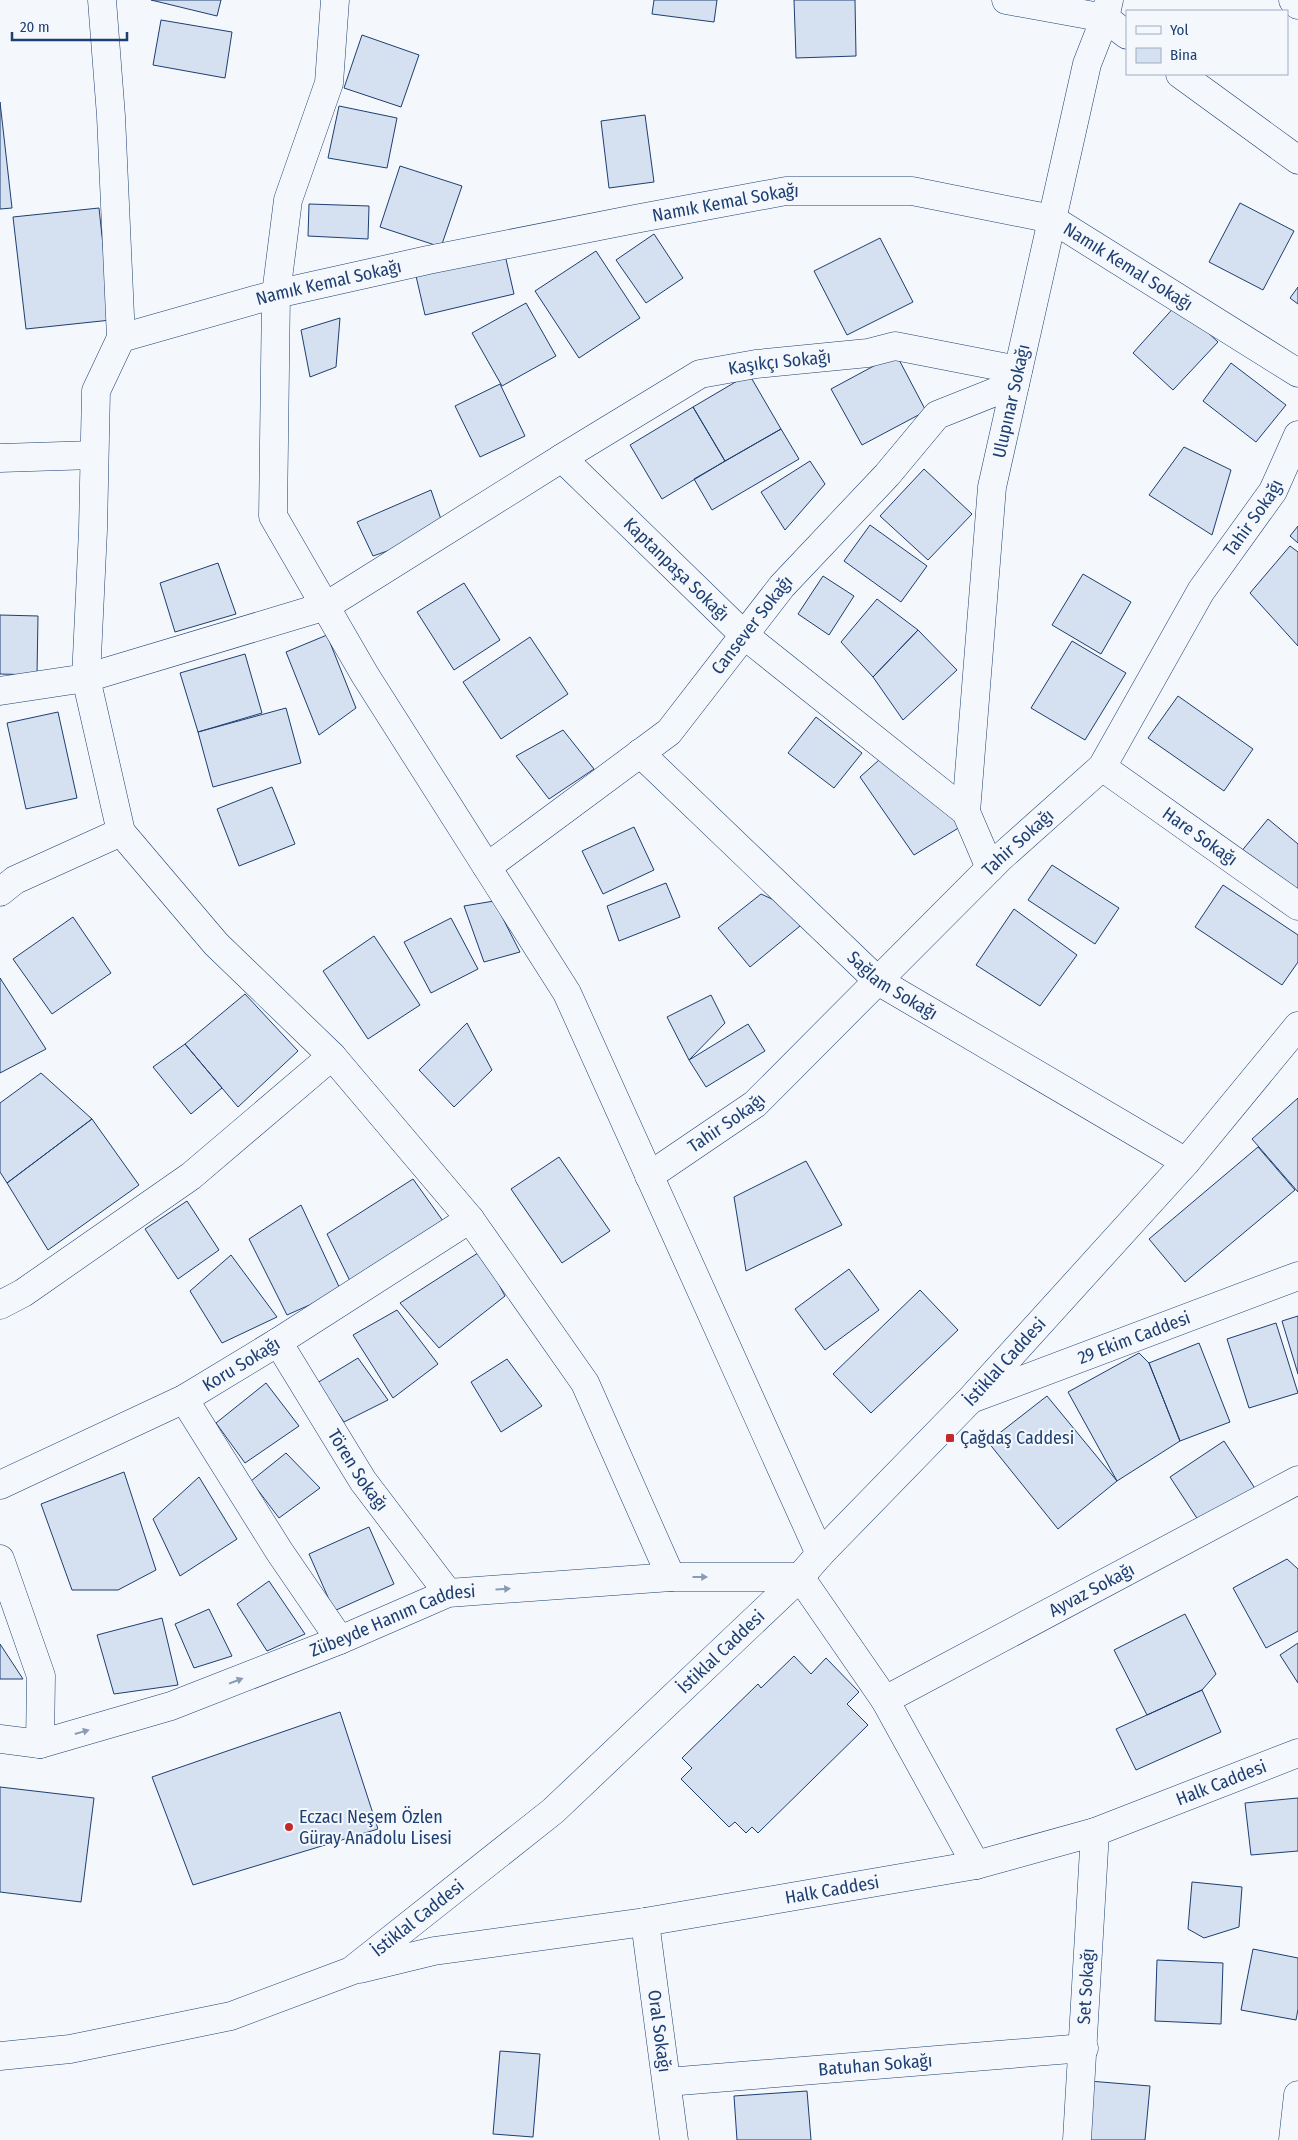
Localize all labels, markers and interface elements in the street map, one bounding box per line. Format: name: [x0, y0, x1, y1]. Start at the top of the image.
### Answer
scale bar: [12, 10, 128, 42]
legend: [1126, 10, 1288, 75]
text: 20 m: [20, 18, 50, 36]
text: Yol: [1170, 21, 1188, 39]
text: Bina: [1170, 46, 1197, 64]
street label: Namık Kemal Sokağı: [650, 180, 799, 227]
street label: Namık Kemal Sokağı: [1059, 218, 1197, 315]
street label: Namık Kemal Sokağı: [253, 255, 404, 310]
street label: Ulupınar Sokağı: [988, 342, 1035, 460]
street label: Kaşıkçı Sokağı: [726, 346, 832, 380]
street label: Tahir Sokağı: [1219, 476, 1288, 560]
street label: Kaptanpaşa Sokağı: [619, 513, 734, 626]
street label: Cansever Sokağı: [707, 571, 797, 679]
street label: Hare Sokağı: [1158, 802, 1242, 871]
street label: Tahir Sokağı: [977, 804, 1058, 881]
street label: Sağlam Sokağı: [843, 946, 942, 1025]
street label: Tahir Sokağı: [684, 1089, 770, 1157]
street label: 29 Ekim Caddesi: [1075, 1307, 1193, 1369]
street label: İstiklal Caddesi: [959, 1313, 1051, 1411]
street label: Koru Sokağı: [198, 1332, 284, 1396]
street label: Tören Sokağı: [323, 1425, 393, 1515]
place label: Çağdaş Caddesi: [960, 1427, 1074, 1449]
marker: Çağdaş Caddesi: [944, 1432, 956, 1444]
street label: Ayvaz Sokağı: [1045, 1558, 1138, 1622]
one-way arrow: [692, 1573, 708, 1581]
street label: Zübeyde Hanım Caddesi: [307, 1580, 476, 1662]
one-way arrow: [495, 1585, 511, 1593]
street label: İstiklal Caddesi: [673, 1605, 769, 1698]
one-way arrow: [229, 1677, 244, 1685]
one-way arrow: [74, 1728, 89, 1736]
street label: Halk Caddesi: [1173, 1755, 1270, 1810]
place label: Eczacı Neşem Özlen Güray Anadolu Lisesi: [299, 1806, 452, 1849]
marker: Eczacı Neşem Özlen Güray Anadolu Lisesi: [283, 1821, 295, 1833]
street label: Halk Caddesi: [783, 1871, 881, 1909]
street label: İstiklal Caddesi: [367, 1875, 468, 1961]
street label: Set Sokağı: [1073, 1948, 1099, 2025]
street label: Oral Sokağı: [643, 1989, 676, 2074]
street label: Batuhan Sokağı: [817, 2049, 933, 2081]

